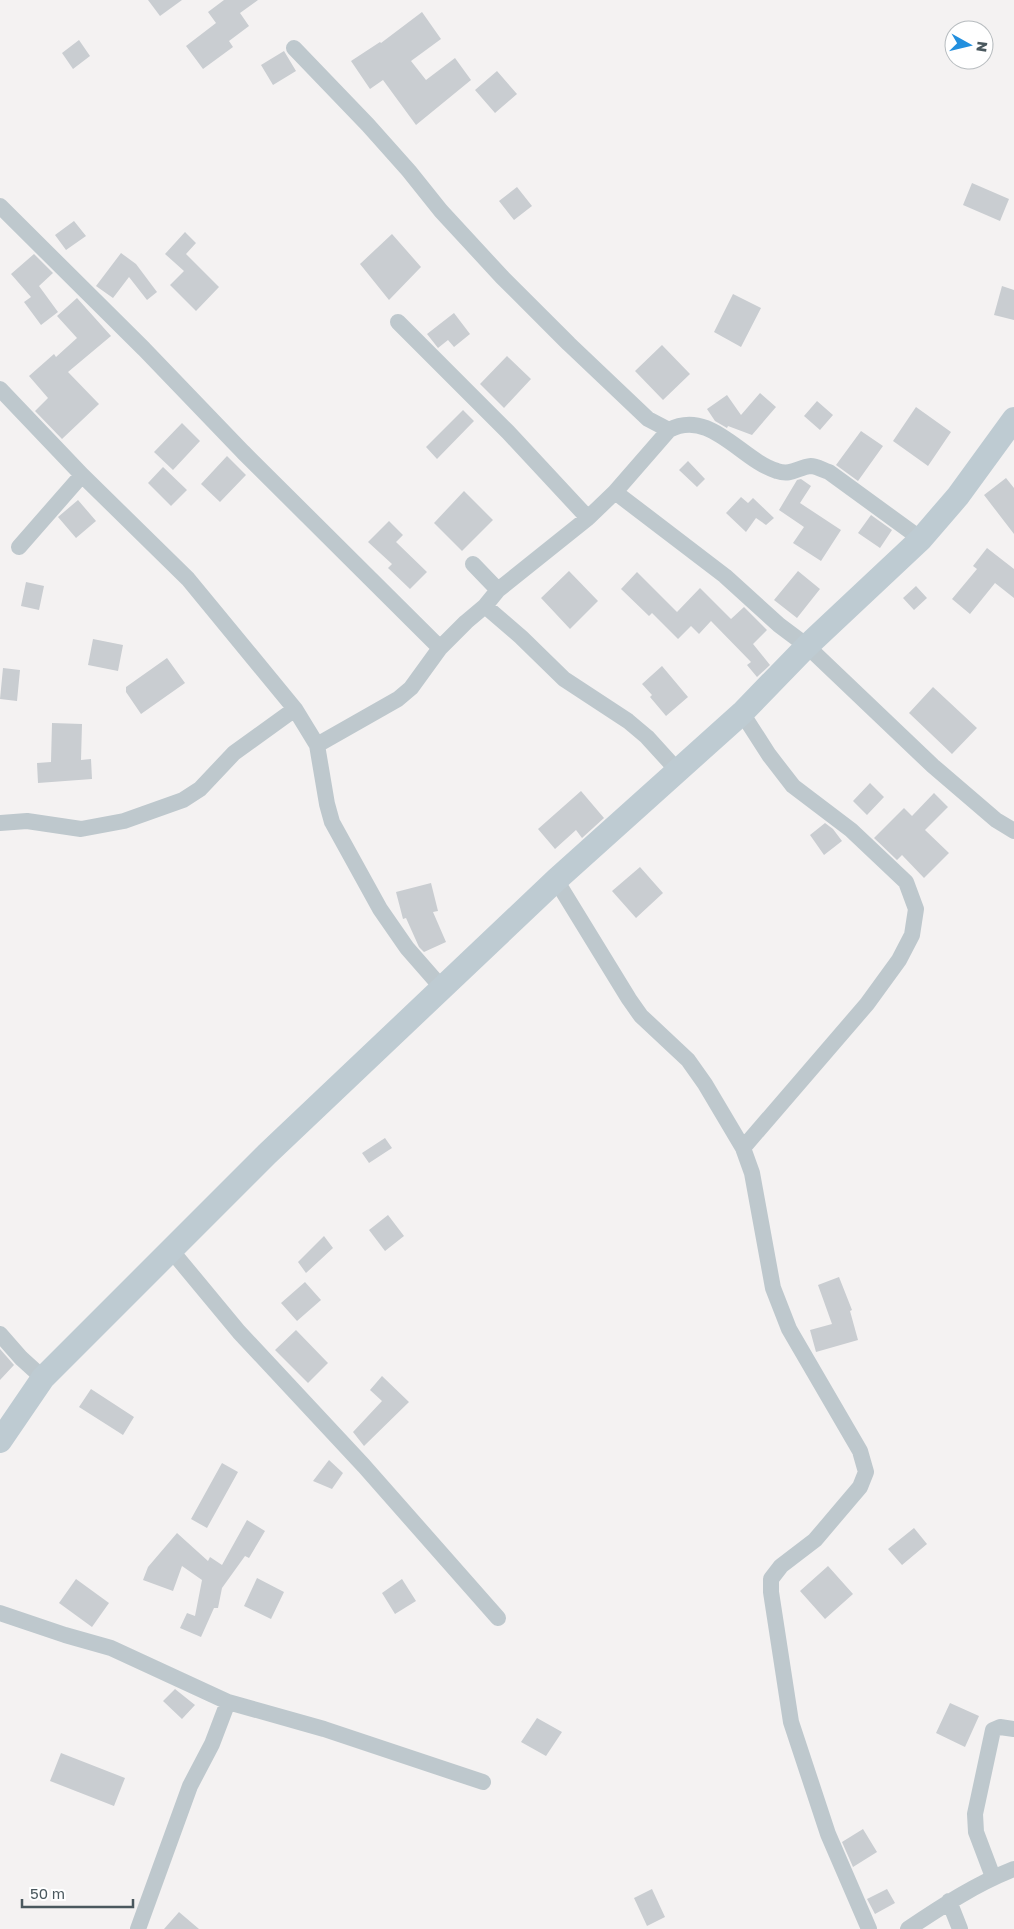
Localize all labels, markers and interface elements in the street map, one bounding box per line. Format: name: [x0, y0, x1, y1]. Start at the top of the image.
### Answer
north arrow: [944, 20, 994, 70]
text: N: [973, 40, 992, 53]
scale bar: [22, 1876, 134, 1908]
text: 50 m: [30, 1884, 65, 1902]

